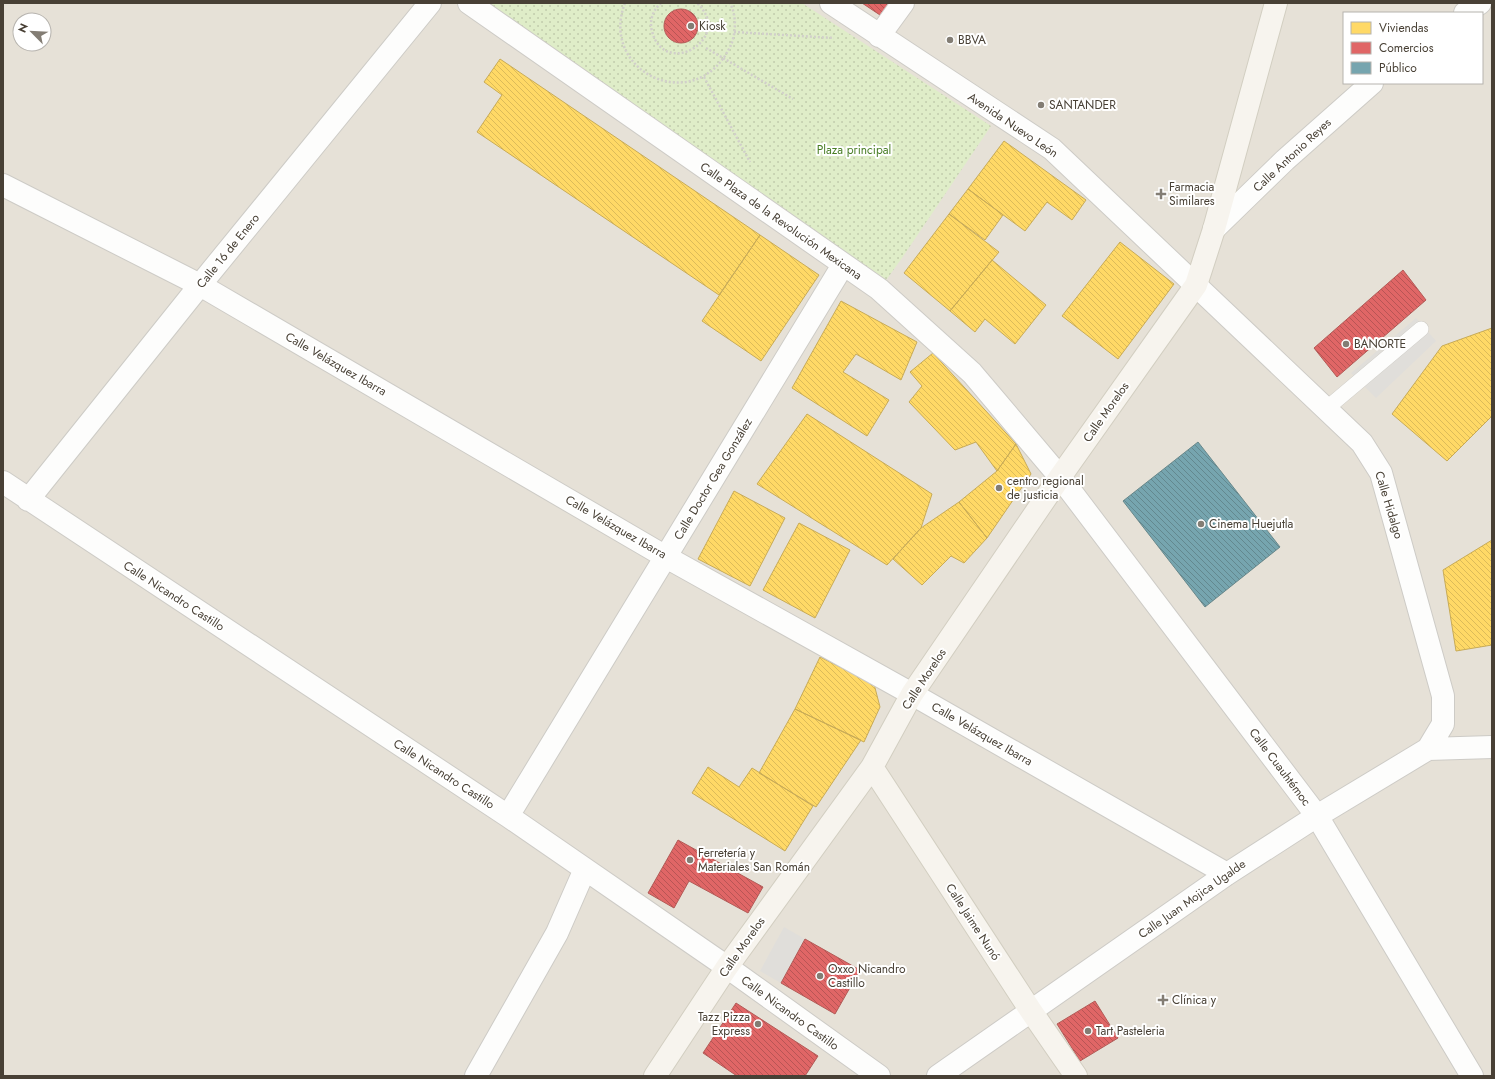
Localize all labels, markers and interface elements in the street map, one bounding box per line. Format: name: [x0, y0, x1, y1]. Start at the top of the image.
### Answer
north arrow: [12, 12, 52, 52]
legend: [1343, 12, 1483, 84]
place label: Kiosk: [699, 17, 726, 35]
text: Viviendas: [1379, 19, 1429, 37]
text: N: [14, 21, 32, 35]
marker: Kiosk: [686, 21, 696, 31]
place label: BBVA: [958, 31, 986, 49]
marker: BBVA: [945, 35, 955, 45]
text: Comercios: [1379, 39, 1434, 57]
text: Público: [1379, 59, 1417, 77]
street label: Avenida Nuevo León: [964, 88, 1062, 162]
place label: SANTANDER: [1049, 96, 1116, 114]
marker: SANTANDER: [1036, 100, 1046, 110]
street label: Calle Antonio Reyes: [1249, 114, 1335, 196]
park label: Plaza principal: [817, 141, 891, 159]
street label: Calle Plaza de la Revolución Mexicana: [696, 158, 866, 284]
place label: Farmacia Similares: [1169, 178, 1215, 210]
marker: Farmacia Similares: [1156, 189, 1166, 199]
street label: Calle 16 de Enero: [192, 209, 264, 292]
street label: Calle Velázquez Ibarra: [282, 328, 390, 400]
place label: BANORTE: [1354, 335, 1406, 353]
marker: BANORTE: [1341, 339, 1351, 349]
street label: Calle Morelos: [1079, 378, 1133, 446]
street label: Calle Doctor Gea González: [669, 414, 757, 543]
street label: Calle Hidalgo: [1370, 469, 1408, 541]
place label: centro regional de justicia: [1007, 472, 1084, 504]
marker: centro regional de justicia: [994, 483, 1004, 493]
street label: Calle Velázquez Ibarra: [562, 491, 670, 563]
place label: Cinema Huejutla: [1209, 515, 1294, 533]
marker: Cinema Huejutla: [1196, 519, 1206, 529]
street label: Calle Nicandro Castillo: [120, 556, 228, 636]
street label: Calle Morelos: [897, 645, 951, 713]
street label: Calle Velázquez Ibarra: [928, 698, 1036, 770]
street label: Calle Cuauhtémoc: [1245, 724, 1315, 810]
street label: Calle Nicandro Castillo: [390, 734, 498, 814]
place label: Ferretería y Materiales San Román: [698, 844, 810, 876]
marker: Ferretería y Materiales San Román: [685, 855, 695, 865]
street label: Calle Juan Mojica Ugalde: [1135, 855, 1249, 943]
street label: Calle Jaime Nunó: [941, 880, 1005, 964]
street label: Calle Morelos: [715, 913, 769, 981]
place label: Oxxo Nicandro Castillo: [828, 960, 906, 992]
street label: Calle Nicandro Castillo: [737, 971, 843, 1055]
marker: Oxxo Nicandro Castillo: [815, 971, 825, 981]
place label: Clínica y: [1172, 991, 1217, 1009]
marker: Clínica y: [1157, 994, 1169, 1006]
place label: Tazz Pizza Express: [698, 1008, 750, 1040]
marker: Tazz Pizza Express: [753, 1019, 763, 1029]
place label: Tart Pasteleria: [1096, 1022, 1165, 1040]
marker: Tart Pasteleria: [1083, 1026, 1093, 1036]

